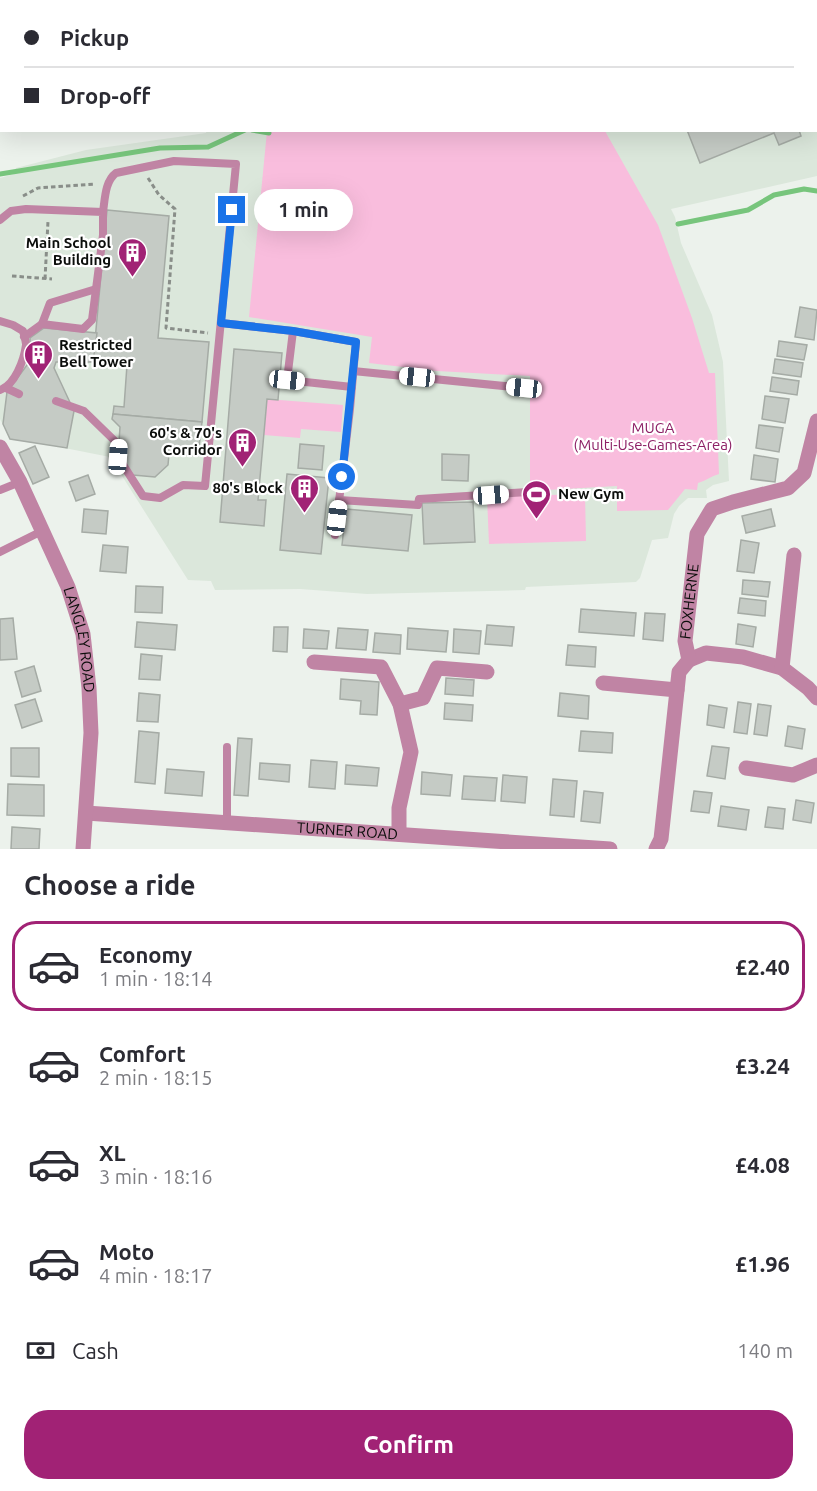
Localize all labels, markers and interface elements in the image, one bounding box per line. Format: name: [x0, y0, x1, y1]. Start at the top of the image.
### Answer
text: Pickup: [60, 25, 129, 50]
text: Drop-off: [60, 83, 150, 108]
callout: 1 min: [253, 189, 352, 231]
route end: [218, 196, 245, 223]
text: 1 min: [278, 198, 329, 221]
place label: Main School Building: [26, 234, 111, 268]
building icon: Main School Building: [116, 236, 148, 278]
place label: Restricted Bell Tower: [59, 336, 134, 370]
building icon: Restricted Bell Tower: [22, 338, 54, 380]
car: [398, 366, 436, 388]
car: [268, 369, 306, 391]
car: [505, 377, 543, 399]
park label: MUGA (Multi-Use-Games-Area): [573, 419, 733, 453]
place label: 60's & 70's Corridor: [149, 424, 223, 458]
building icon: 60's & 70's Corridor: [227, 426, 259, 468]
car: [108, 438, 128, 476]
route start: [328, 463, 355, 490]
building icon: 80's Block: [288, 472, 320, 514]
sports icon: New Gym: [521, 478, 553, 520]
place label: 80's Block: [212, 479, 284, 496]
car: [472, 485, 510, 505]
place label: New Gym: [558, 485, 624, 502]
car: [326, 499, 348, 537]
street label: FOXHERNE: [676, 563, 702, 640]
street label: LANGLEY ROAD: [60, 585, 98, 693]
street label: TURNER ROAD: [296, 819, 398, 842]
text: Choose a ride: [24, 870, 196, 900]
icon: car: [27, 939, 81, 993]
text: Economy: [99, 942, 192, 967]
text: £2.40: [735, 954, 790, 979]
text: 1 min · 18:14: [99, 967, 213, 990]
icon: car: [27, 1038, 81, 1092]
text: Comfort: [99, 1041, 186, 1066]
text: £3.24: [735, 1053, 790, 1078]
text: 2 min · 18:15: [99, 1066, 213, 1089]
icon: car: [27, 1137, 81, 1191]
text: XL: [99, 1140, 126, 1165]
text: £4.08: [735, 1152, 790, 1177]
text: 3 min · 18:16: [99, 1165, 213, 1188]
icon: car: [27, 1236, 81, 1290]
text: Moto: [99, 1239, 154, 1264]
text: £1.96: [735, 1251, 790, 1276]
text: 4 min · 18:17: [99, 1264, 213, 1287]
icon: cash: [24, 1334, 57, 1367]
text: Cash: [72, 1338, 119, 1363]
text: 140 m: [737, 1339, 793, 1362]
button: Confirm: [24, 1410, 793, 1479]

